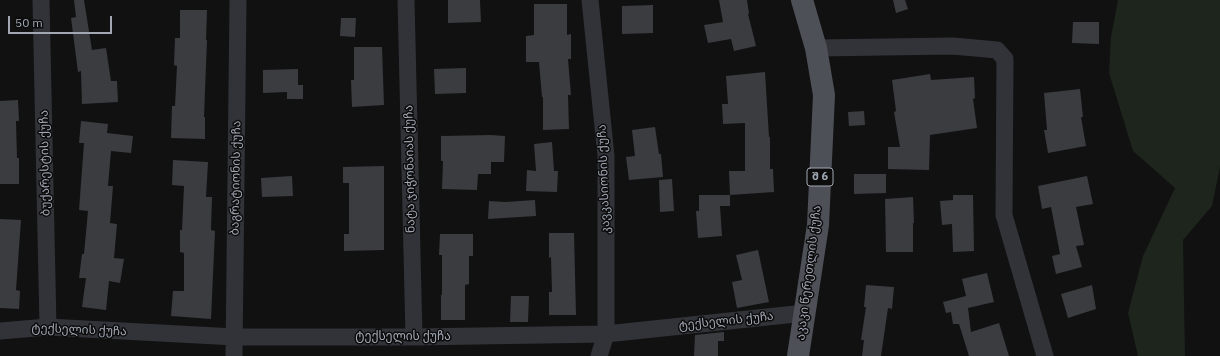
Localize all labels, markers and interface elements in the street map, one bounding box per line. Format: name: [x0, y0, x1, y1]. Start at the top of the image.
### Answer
scale bar: [10, 8, 114, 34]
text: 50 m: [15, 15, 43, 30]
street label: ნატა ჯიჭონაიას ქუჩა: [402, 105, 418, 233]
street label: ბუქარესტის ქუჩა: [37, 110, 53, 216]
street label: ბაგრატიონის ქუჩა: [228, 120, 244, 236]
street label: კავკასიონის ქუჩა: [595, 124, 613, 234]
road number: შ 6: [807, 168, 833, 186]
street label: აკაკი წერეთლის ქუჩა: [794, 205, 824, 341]
street label: ტექსელის ქუჩა: [678, 309, 774, 333]
street label: ტექსელის ქუჩა: [31, 321, 127, 339]
street label: ტექსელის ქუჩა: [355, 330, 451, 344]

